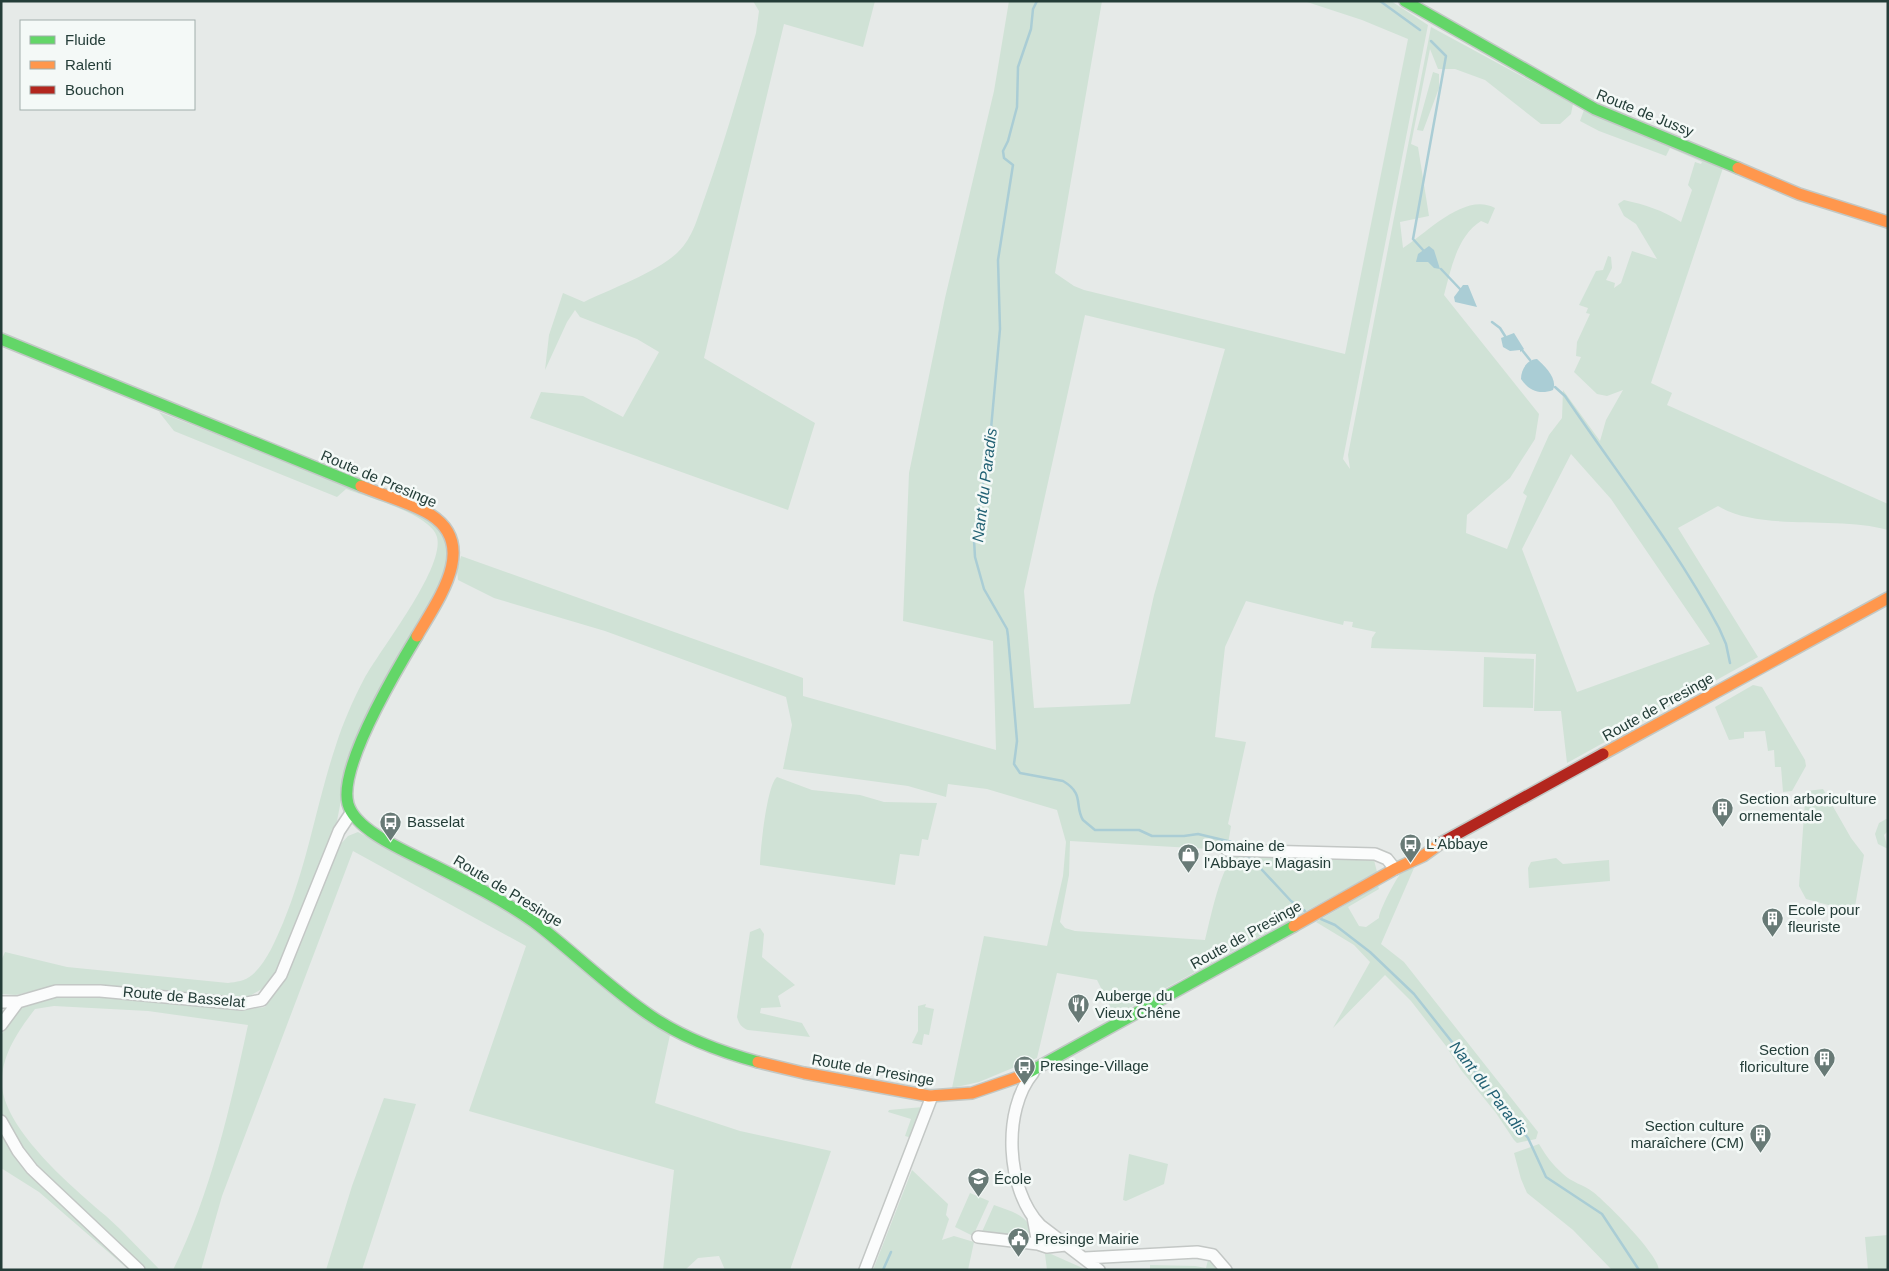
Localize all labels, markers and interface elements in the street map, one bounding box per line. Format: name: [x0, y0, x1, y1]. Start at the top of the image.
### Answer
legend: [20, 20, 195, 110]
text: Fluide: [65, 31, 106, 48]
text: Ralenti: [65, 56, 112, 73]
text: Bouchon: [65, 81, 124, 98]
street label: Route de Jussy: [1594, 85, 1697, 140]
water label: Nant du Paradis: [969, 427, 1000, 543]
street label: Route de Presinge: [319, 446, 440, 511]
street label: Route de Presinge: [1599, 669, 1716, 744]
place label: Section arboriculture ornementale: [1739, 790, 1877, 824]
building icon: Section arboriculture ornementale: [1711, 796, 1735, 827]
bus stop icon: Basselat: [379, 810, 403, 841]
place label: Basselat: [407, 813, 465, 830]
bus stop icon: L'Abbaye: [1398, 832, 1422, 863]
place label: L'Abbaye: [1426, 835, 1488, 852]
place label: Domaine de l'Abbaye - Magasin: [1204, 837, 1331, 871]
shop icon: Domaine de l'Abbaye - Magasin: [1176, 843, 1200, 874]
street label: Route de Presinge: [451, 851, 566, 930]
street label: Route de Presinge: [1187, 897, 1304, 972]
place label: Ecole pour fleuriste: [1788, 901, 1860, 935]
building icon: Ecole pour fleuriste: [1760, 907, 1784, 938]
street label: Route de Basselat: [122, 983, 247, 1010]
place label: Auberge du Vieux Chêne: [1095, 987, 1181, 1021]
restaurant icon: Auberge du Vieux Chêne: [1067, 993, 1091, 1024]
water label: Nant du Paradis: [1447, 1038, 1531, 1139]
place label: Section floriculture: [1740, 1041, 1809, 1075]
building icon: Section floriculture: [1813, 1047, 1837, 1078]
street label: Route de Presinge: [810, 1050, 936, 1089]
bus stop icon: Presinge-Village: [1012, 1054, 1036, 1085]
place label: Presinge-Village: [1040, 1057, 1149, 1074]
place label: Section culture maraîchere (CM): [1631, 1117, 1744, 1151]
building icon: Section culture maraîchere (CM): [1748, 1123, 1772, 1154]
school or university icon: École: [966, 1167, 990, 1198]
place label: École: [994, 1170, 1032, 1187]
public building icon: Presinge Mairie: [1007, 1227, 1031, 1258]
place label: Presinge Mairie: [1035, 1230, 1139, 1247]

